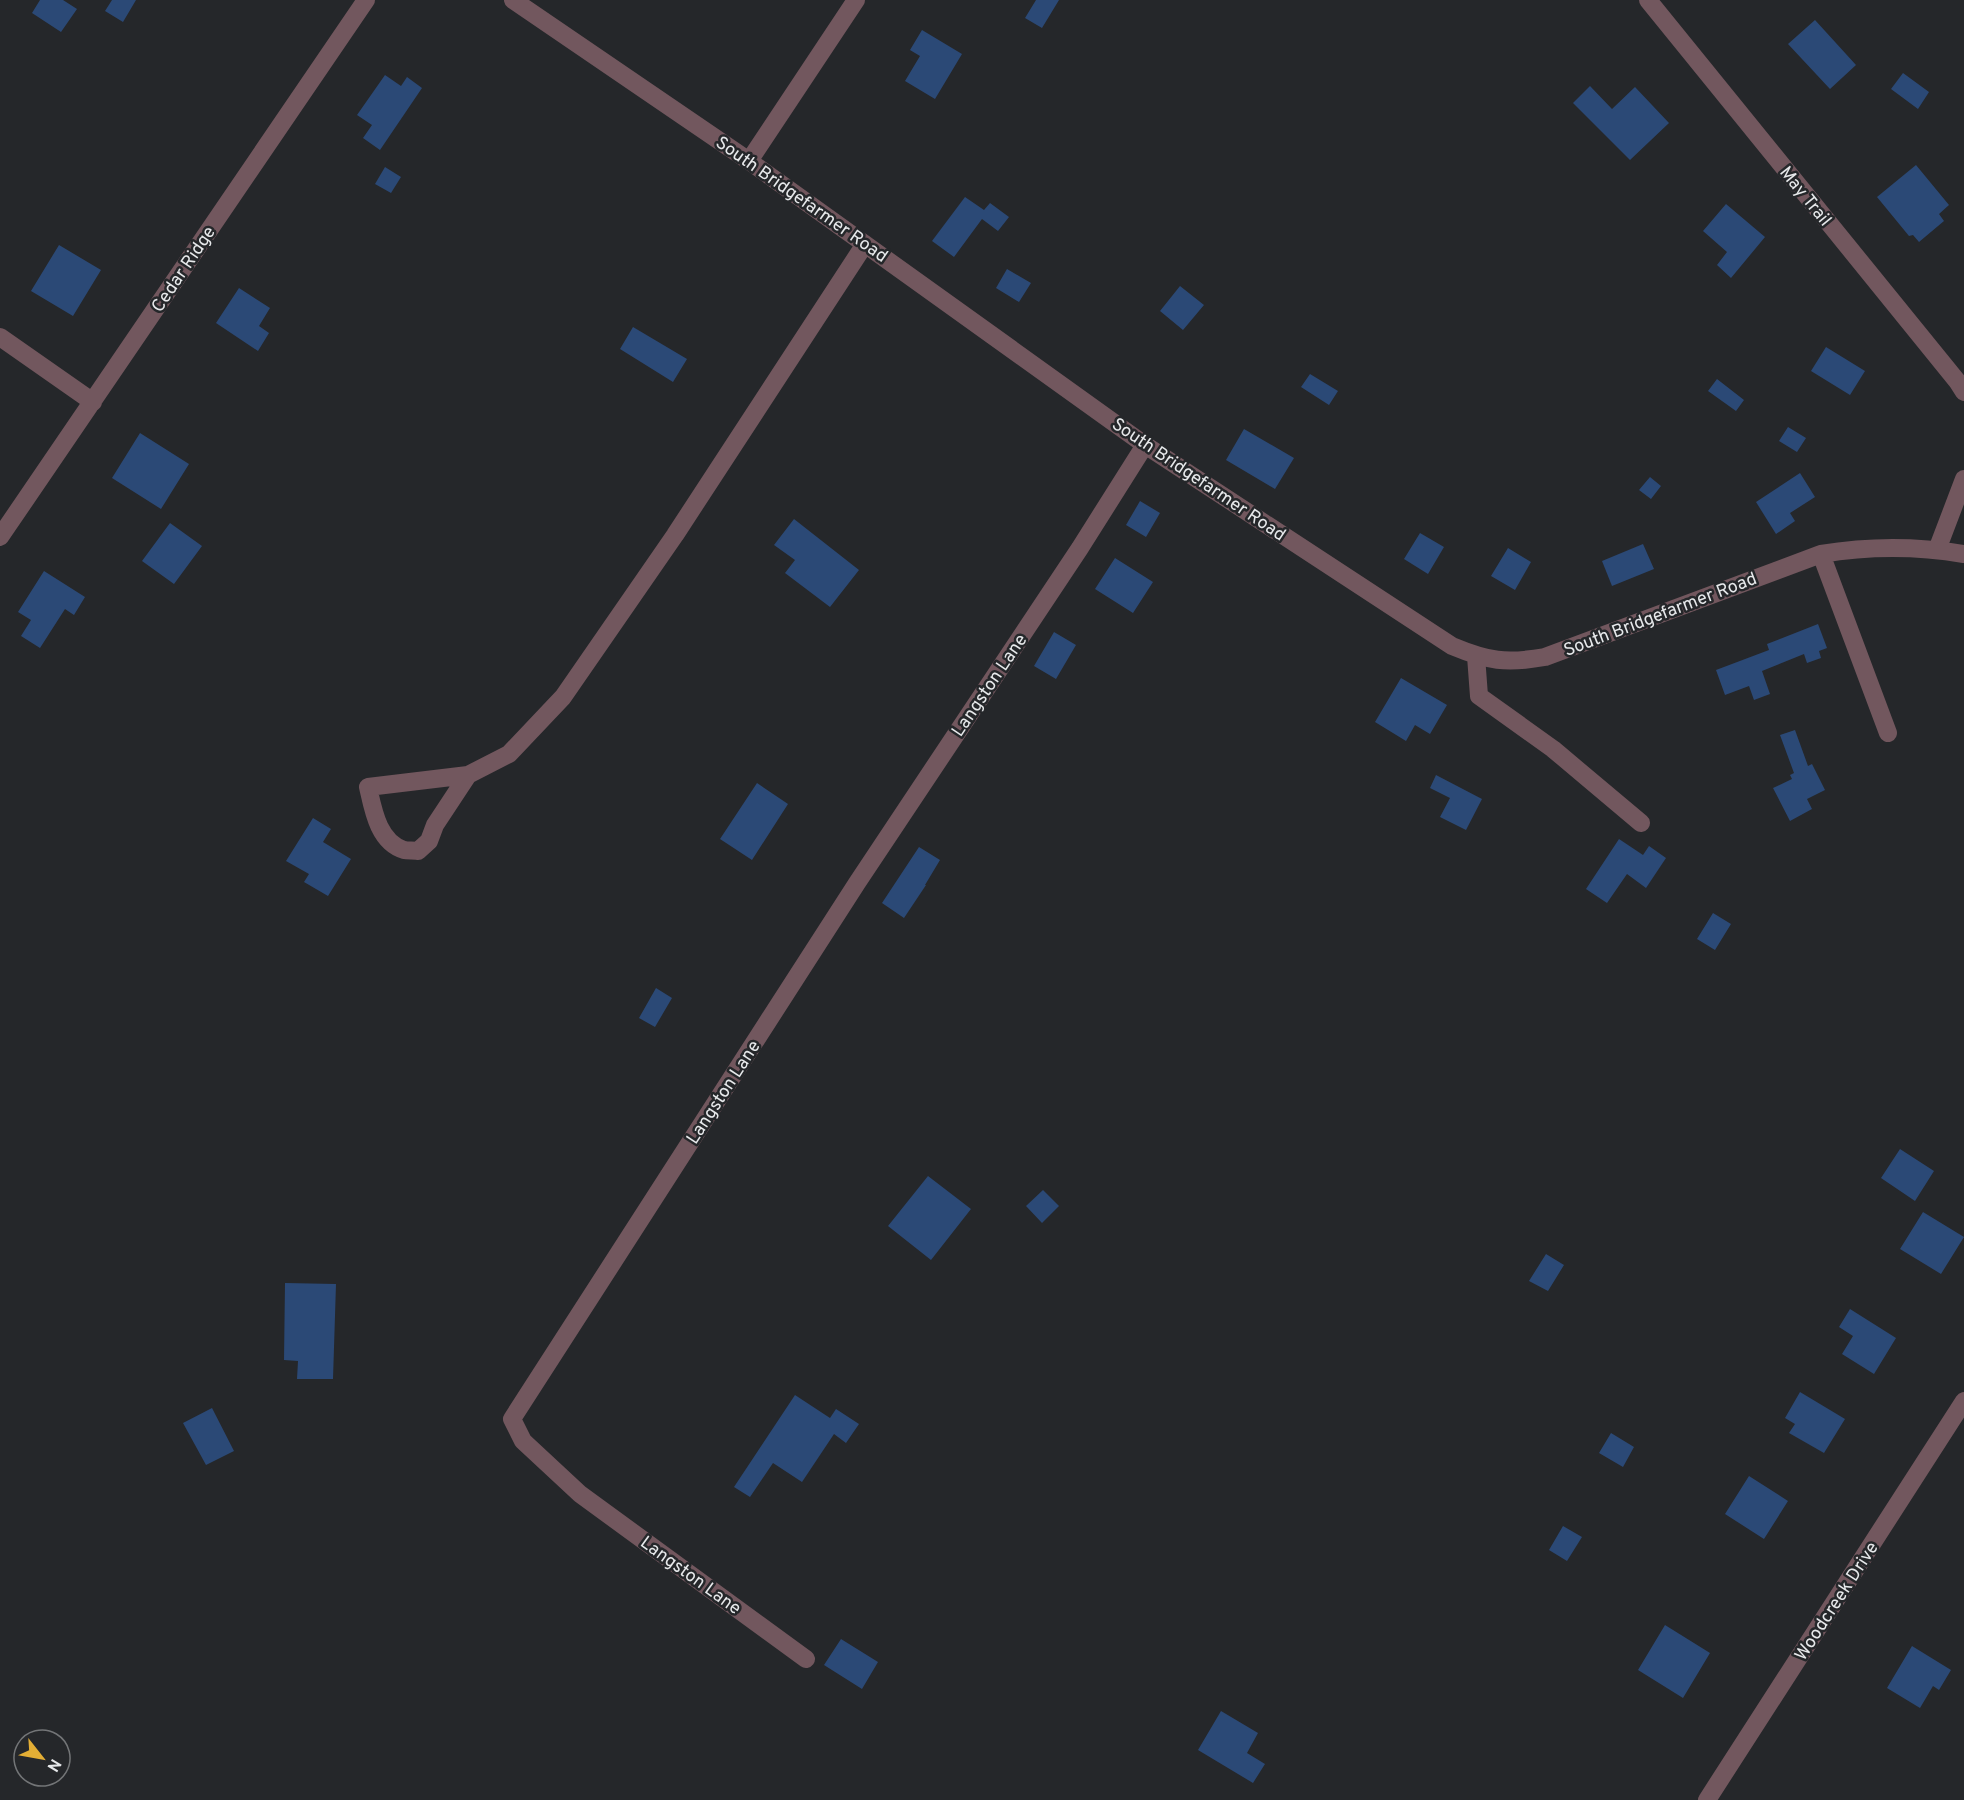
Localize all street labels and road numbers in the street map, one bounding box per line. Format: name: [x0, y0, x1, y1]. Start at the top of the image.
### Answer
street label: South Bridgefarmer Road: [711, 132, 892, 268]
street label: May Trail: [1774, 162, 1836, 232]
street label: Cedar Ridge: [147, 222, 222, 317]
street label: South Bridgefarmer Road: [1107, 413, 1290, 547]
street label: South Bridgefarmer Road: [1561, 568, 1760, 663]
street label: Langston Lane: [947, 630, 1033, 742]
street label: Langston Lane: [682, 1037, 766, 1149]
street label: Langston Lane: [635, 1532, 745, 1621]
street label: Woodcreek Drive: [1790, 1538, 1884, 1666]

